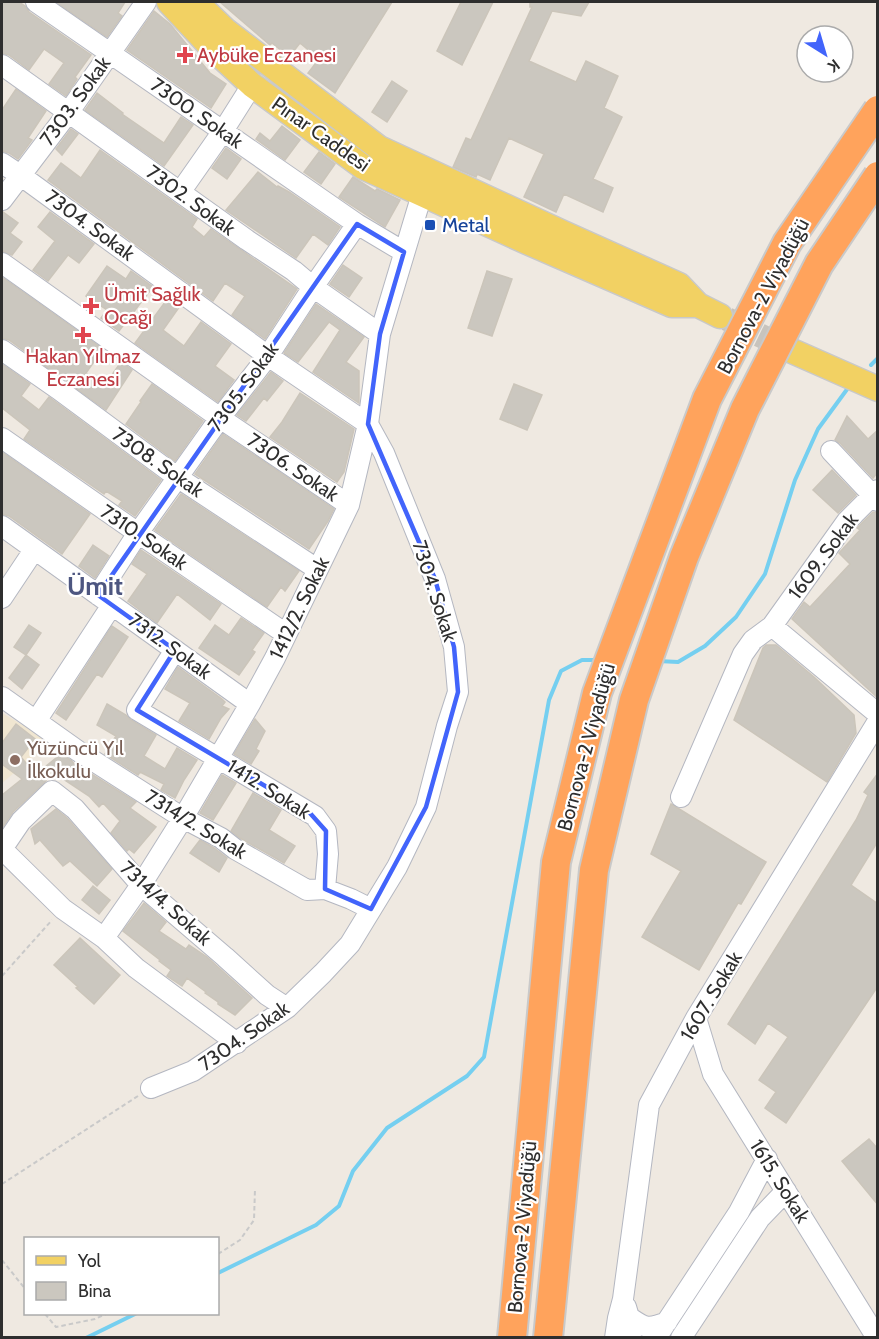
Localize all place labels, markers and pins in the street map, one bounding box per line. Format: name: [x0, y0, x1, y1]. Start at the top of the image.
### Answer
place label: Aybüke Eczanesi: [197, 43, 336, 67]
marker: Aybüke Eczanesi: [178, 48, 192, 62]
place label: Metal: [442, 213, 490, 237]
marker: Metal: [423, 218, 437, 232]
place label: Ümit Sağlık Ocağı: [104, 282, 200, 329]
marker: Ümit Sağlık Ocağı: [82, 297, 100, 315]
marker: Hakan Yılmaz Eczanesi: [76, 328, 90, 342]
place label: Hakan Yılmaz Eczanesi: [25, 344, 141, 391]
place label: Yüzüncü Yıl İlkokulu: [26, 736, 124, 783]
marker: Yüzüncü Yıl İlkokulu: [8, 753, 22, 767]

